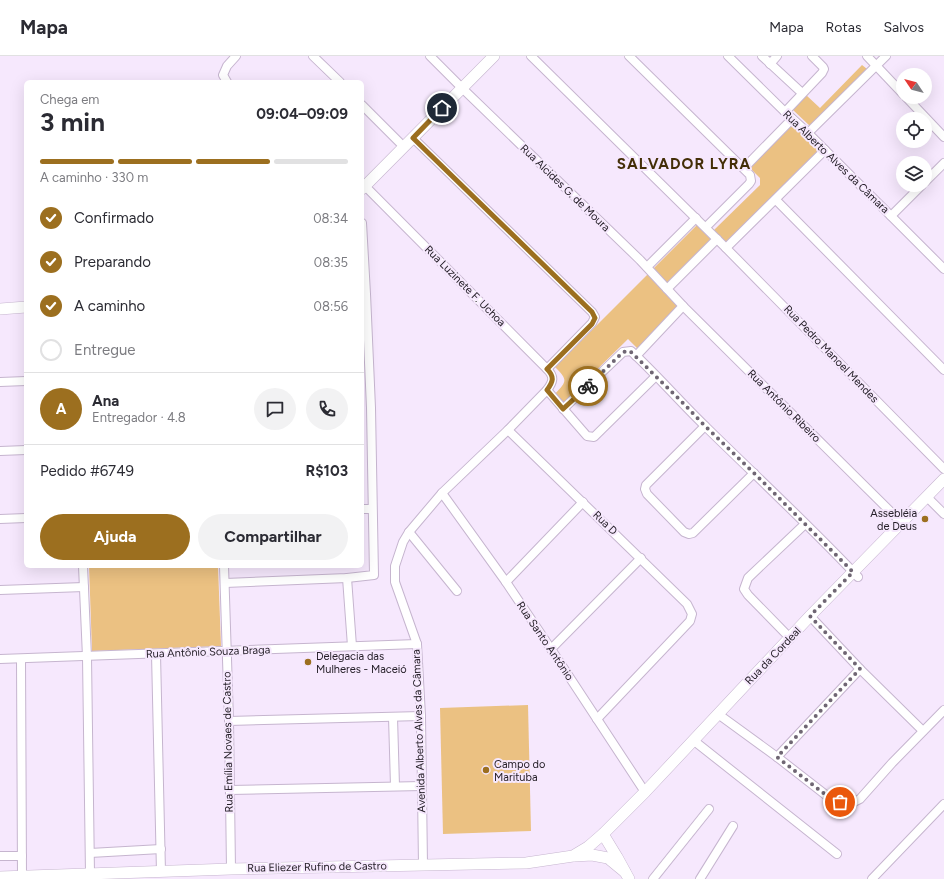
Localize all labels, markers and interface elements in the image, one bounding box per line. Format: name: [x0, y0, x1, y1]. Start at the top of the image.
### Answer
text: Mapa: [20, 16, 68, 39]
text: Mapa: [769, 19, 804, 36]
text: Rotas: [826, 19, 861, 36]
text: Salvos: [883, 19, 924, 36]
north arrow: [896, 68, 932, 104]
map controls: [896, 68, 932, 192]
pin: [425, 91, 459, 125]
text: Chega em: [40, 92, 99, 107]
icon: home: [431, 97, 453, 119]
text: 09:04–09:09: [256, 105, 348, 123]
text: 3 min: [40, 106, 105, 138]
street label: Rua Alberto Alves da Câmara: [780, 108, 892, 216]
button: locate: [896, 112, 932, 148]
street label: Rua Alcides G. de Moura: [517, 142, 613, 234]
district label: SALVADOR LYRA: [617, 155, 751, 173]
button: layers: [896, 156, 932, 192]
text: A caminho · 330 m: [40, 170, 148, 185]
icon: check: [40, 207, 62, 229]
text: Confirmado: [74, 209, 154, 227]
text: 08:34: [313, 211, 348, 226]
street label: Rua Luzinete F. Uchoa: [422, 243, 508, 329]
icon: check: [40, 251, 62, 273]
text: Preparando: [74, 253, 151, 271]
text: 08:35: [314, 255, 348, 270]
icon: check: [40, 295, 62, 317]
text: A caminho: [74, 297, 145, 315]
text: 08:56: [314, 299, 348, 314]
street label: Rua Pedro Manoel Mendes: [781, 303, 881, 405]
text: Entregue: [74, 341, 136, 359]
courier: [568, 366, 608, 406]
street label: Rua Antônio Ribeiro: [745, 367, 823, 445]
icon: bike: [577, 375, 599, 397]
button: chat: [254, 388, 296, 430]
button: phone: [306, 388, 348, 430]
text: Ana: [92, 392, 119, 410]
text: A: [56, 400, 66, 418]
text: Entregador · 4.8: [92, 410, 186, 425]
text: Pedido #6749: [40, 462, 134, 480]
text: R$103: [306, 462, 348, 480]
place label: Assebléia de Deus: [870, 507, 917, 533]
street label: Rua D: [590, 508, 620, 538]
button: Ajuda: [40, 514, 190, 560]
button: Compartilhar: [198, 514, 348, 560]
marker: Assebléia de Deus: [920, 514, 930, 524]
street label: Rua Santo Antônio: [514, 599, 576, 683]
street label: Rua da Cordeal: [742, 625, 804, 687]
street label: Rua Antônio Souza Braga: [146, 643, 270, 661]
street label: Avenida Alberto Alves da Câmara: [410, 649, 428, 813]
place label: Delegacia das Mulheres - Maceió: [316, 650, 407, 676]
marker: Delegacia das Mulheres - Maceió: [303, 657, 313, 667]
street label: Rua Emília Novaes de Castro: [220, 671, 236, 813]
place label: Campo do Marituba: [494, 758, 545, 784]
marker: Campo do Marituba: [481, 765, 491, 775]
pin: [823, 785, 857, 819]
icon: bag: [829, 791, 851, 813]
street label: Rua Eliezer Rufino de Castro: [247, 859, 387, 875]

